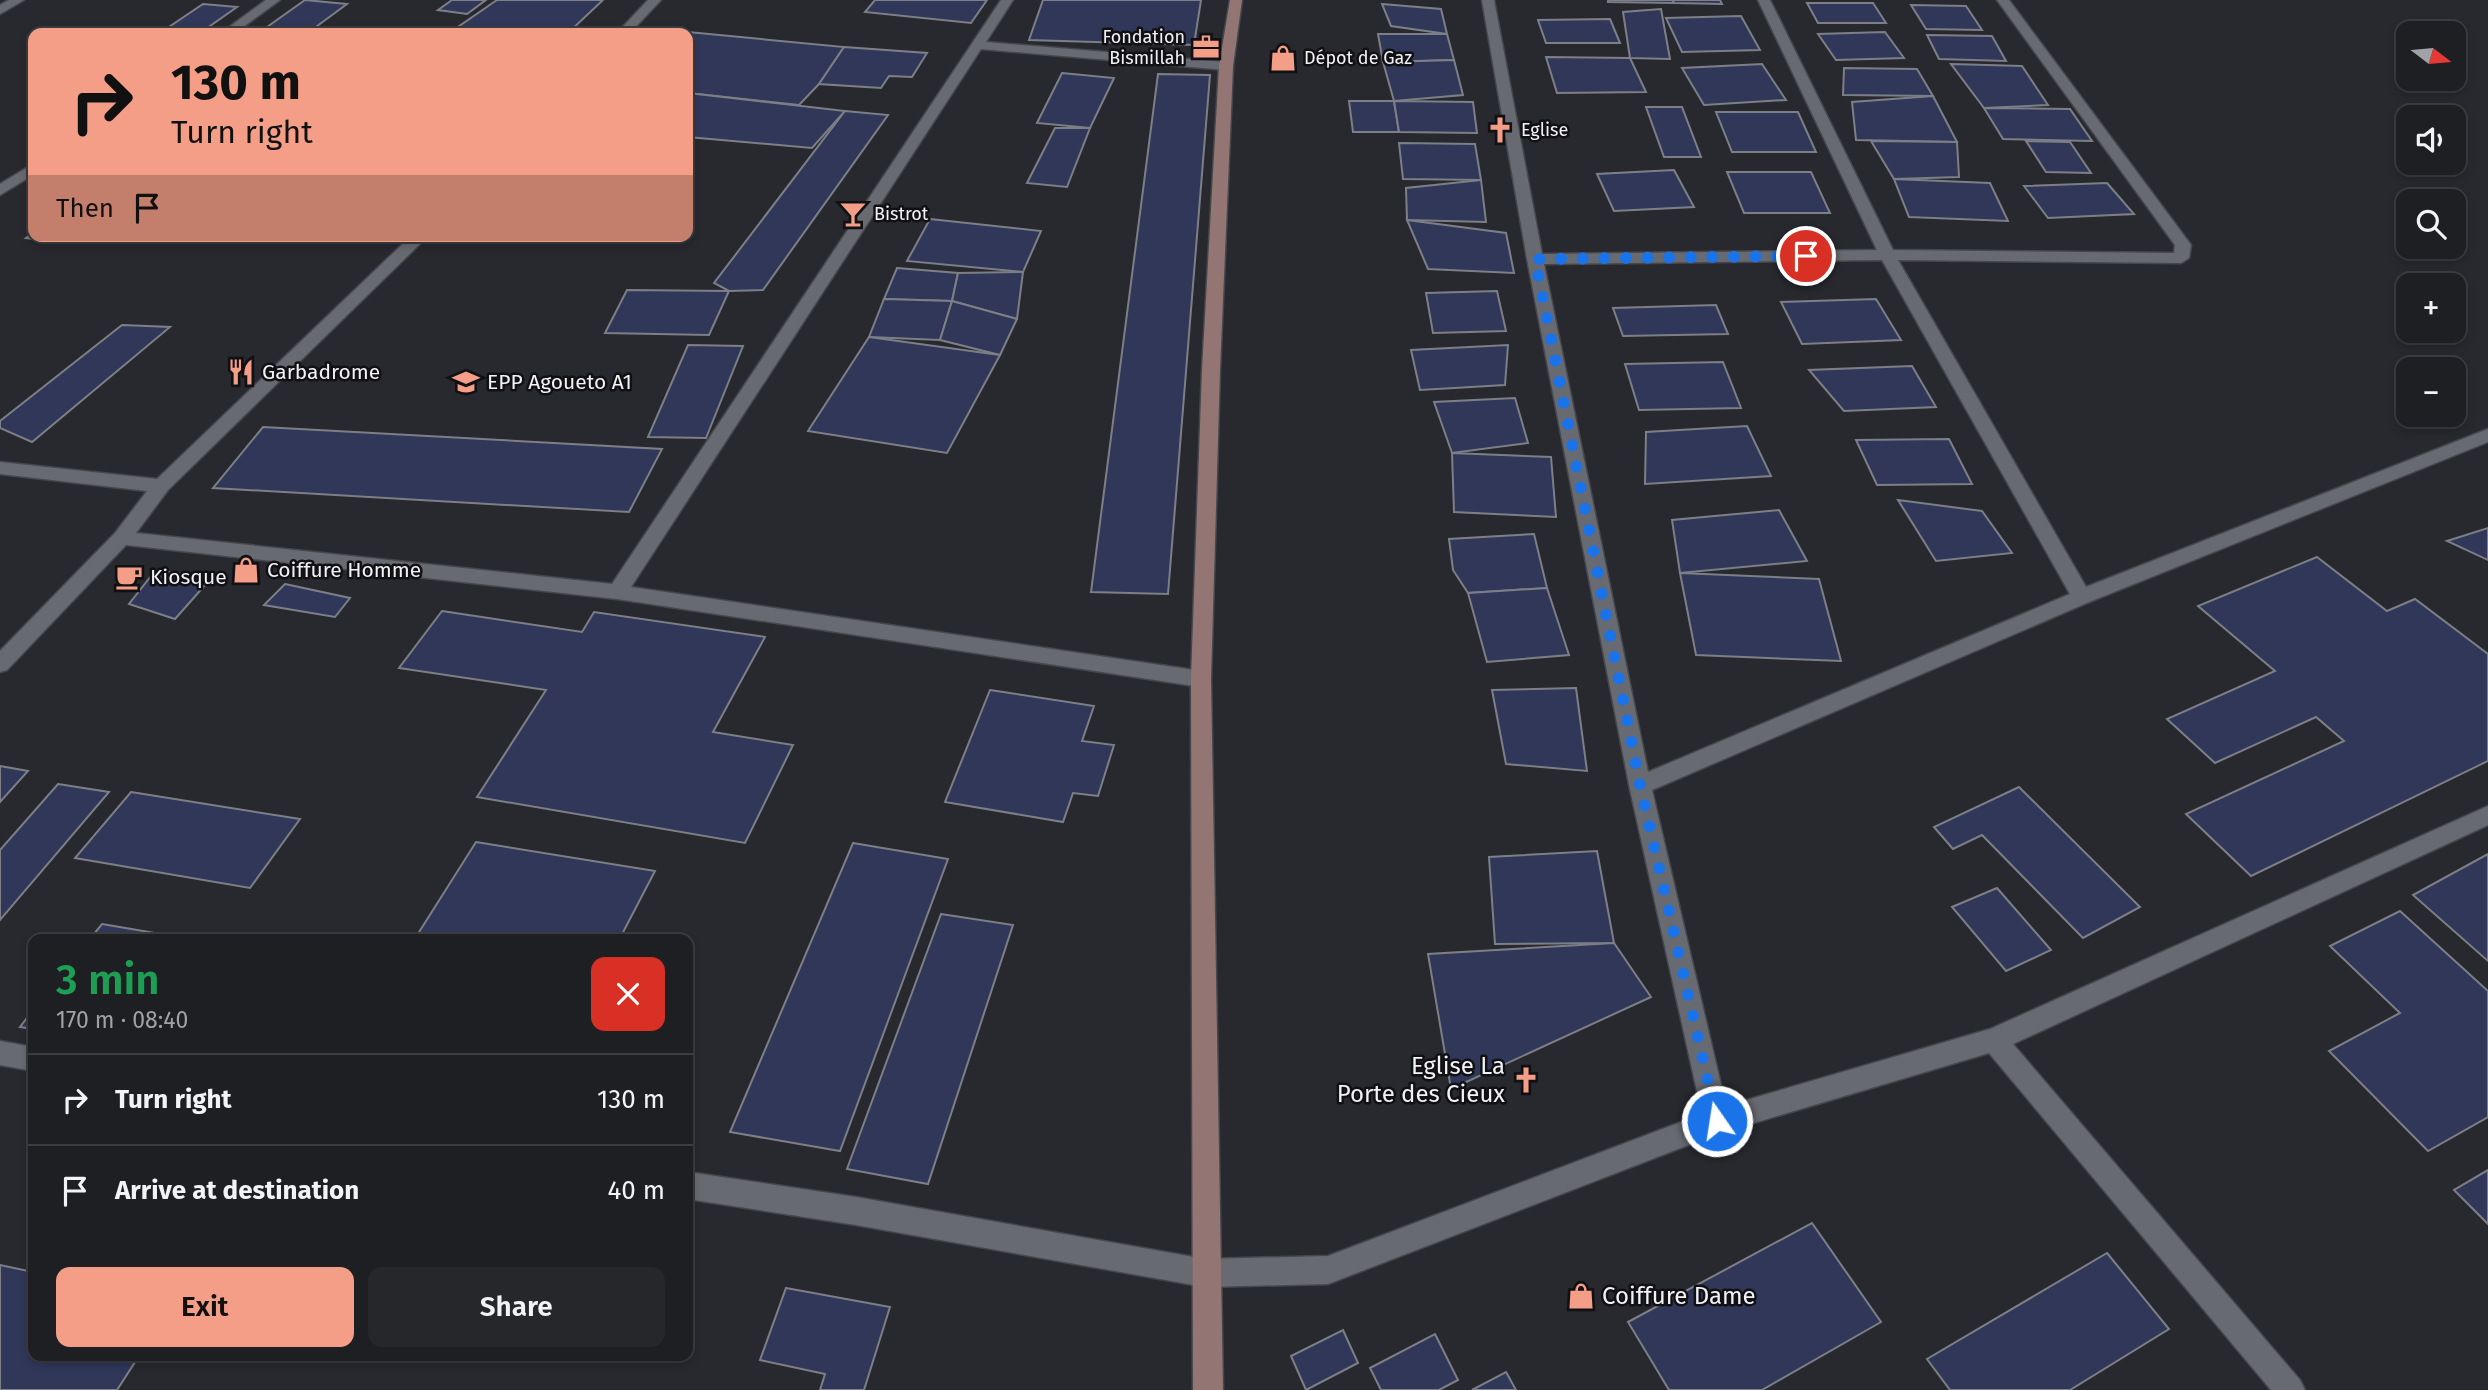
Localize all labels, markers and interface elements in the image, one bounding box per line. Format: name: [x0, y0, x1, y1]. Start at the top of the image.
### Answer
north arrow: [2396, 21, 2466, 91]
map controls: [2396, 21, 2466, 427]
place label: Fondation Bismillah: [1103, 26, 1185, 69]
office icon: Fondation Bismillah: [1191, 32, 1221, 62]
shop icon: Dépot de Gaz: [1268, 43, 1298, 73]
place label: Dépot de Gaz: [1304, 47, 1412, 69]
text: 130 m: [171, 53, 301, 112]
icon: right: [56, 56, 147, 147]
button: sound: [2396, 105, 2466, 175]
text: Turn right: [171, 113, 313, 151]
church icon: Eglise: [1485, 115, 1515, 145]
place label: Eglise: [1521, 119, 1568, 141]
icon: arrive: [128, 189, 166, 227]
button: search: [2396, 189, 2466, 259]
text: Then: [56, 193, 114, 224]
bar icon: Bistrot: [838, 199, 868, 229]
place label: Bistrot: [874, 203, 929, 225]
pin: [1776, 226, 1836, 286]
icon: arrive: [1787, 237, 1825, 275]
button: +: [2396, 273, 2466, 343]
restaurant icon: Garbadrome: [226, 357, 256, 387]
button: −: [2396, 357, 2466, 427]
place label: Garbadrome: [262, 359, 380, 385]
school or university icon: EPP Agoueto A1: [451, 367, 481, 397]
place label: EPP Agoueto A1: [487, 369, 632, 395]
shop icon: Coiffure Homme: [231, 555, 261, 585]
place label: Coiffure Homme: [267, 557, 421, 583]
cafe icon: Kiosque: [114, 562, 144, 592]
place label: Kiosque: [150, 564, 227, 590]
text: 3 min: [56, 955, 160, 1005]
button: close: [591, 957, 665, 1031]
text: 170 m · 08:40: [56, 1006, 188, 1034]
place label: Eglise La Porte des Cieux: [1337, 1052, 1505, 1108]
church icon: Eglise La Porte des Cieux: [1511, 1065, 1541, 1095]
icon: right: [56, 1081, 94, 1119]
text: Turn right: [115, 1084, 232, 1115]
text: 130 m: [597, 1084, 665, 1115]
position arrow: [1680, 1084, 1754, 1158]
icon: arrive: [56, 1172, 94, 1210]
text: Arrive at destination: [115, 1175, 359, 1206]
text: 40 m: [607, 1175, 665, 1206]
button: Exit: [56, 1267, 354, 1347]
button: Share: [368, 1267, 665, 1347]
shop icon: Coiffure Dame: [1566, 1281, 1596, 1311]
place label: Coiffure Dame: [1602, 1282, 1756, 1310]

